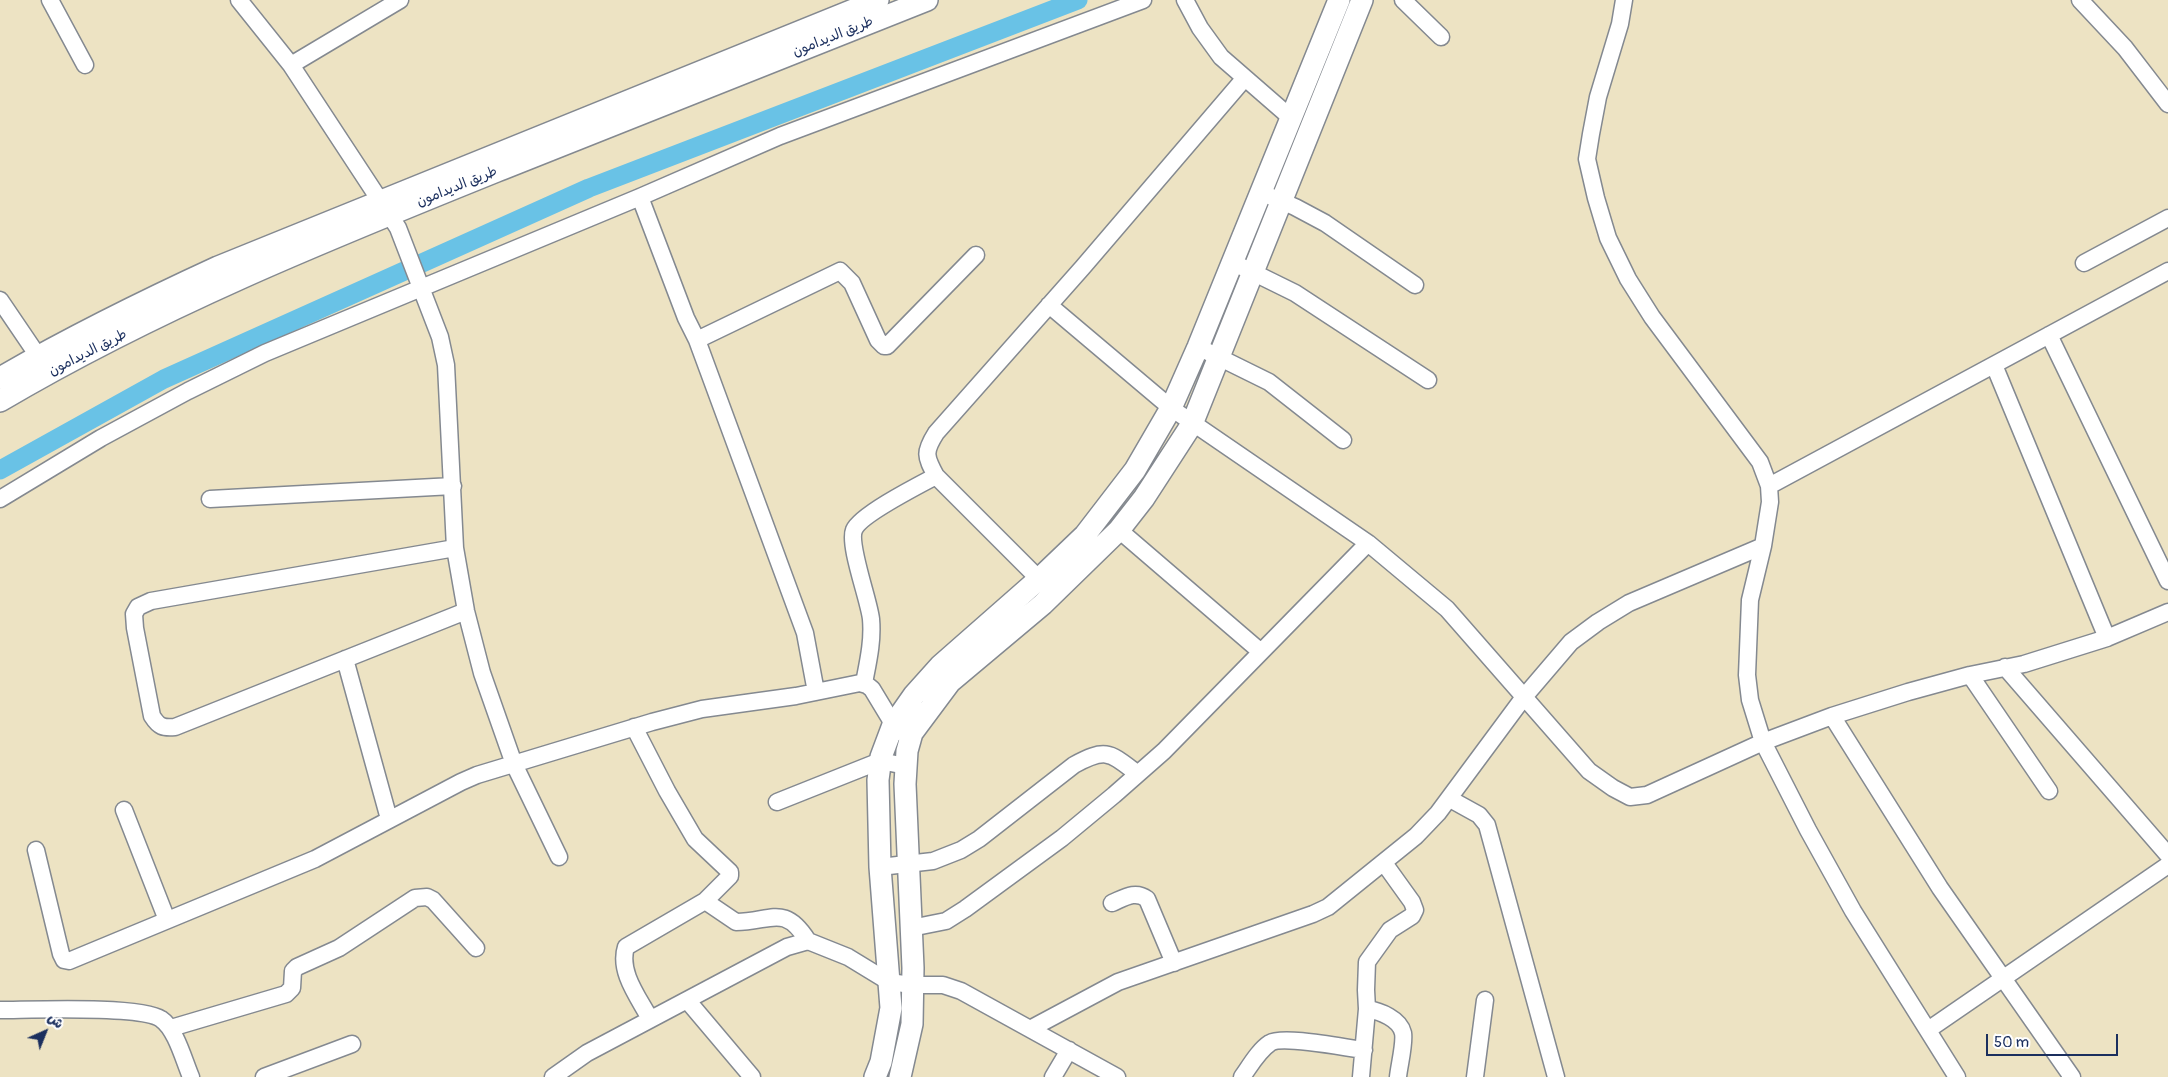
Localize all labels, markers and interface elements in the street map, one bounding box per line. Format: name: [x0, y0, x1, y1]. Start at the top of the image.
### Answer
street label: طريق الديدامون: [790, 13, 876, 61]
street label: طريق الديدامون: [414, 163, 500, 211]
street label: طريق الديدامون: [46, 326, 130, 380]
north arrow: [20, 1007, 70, 1057]
text: ش: [44, 1009, 67, 1032]
scale bar: [1988, 1024, 2120, 1056]
text: 50 m: [1994, 1033, 2029, 1052]

